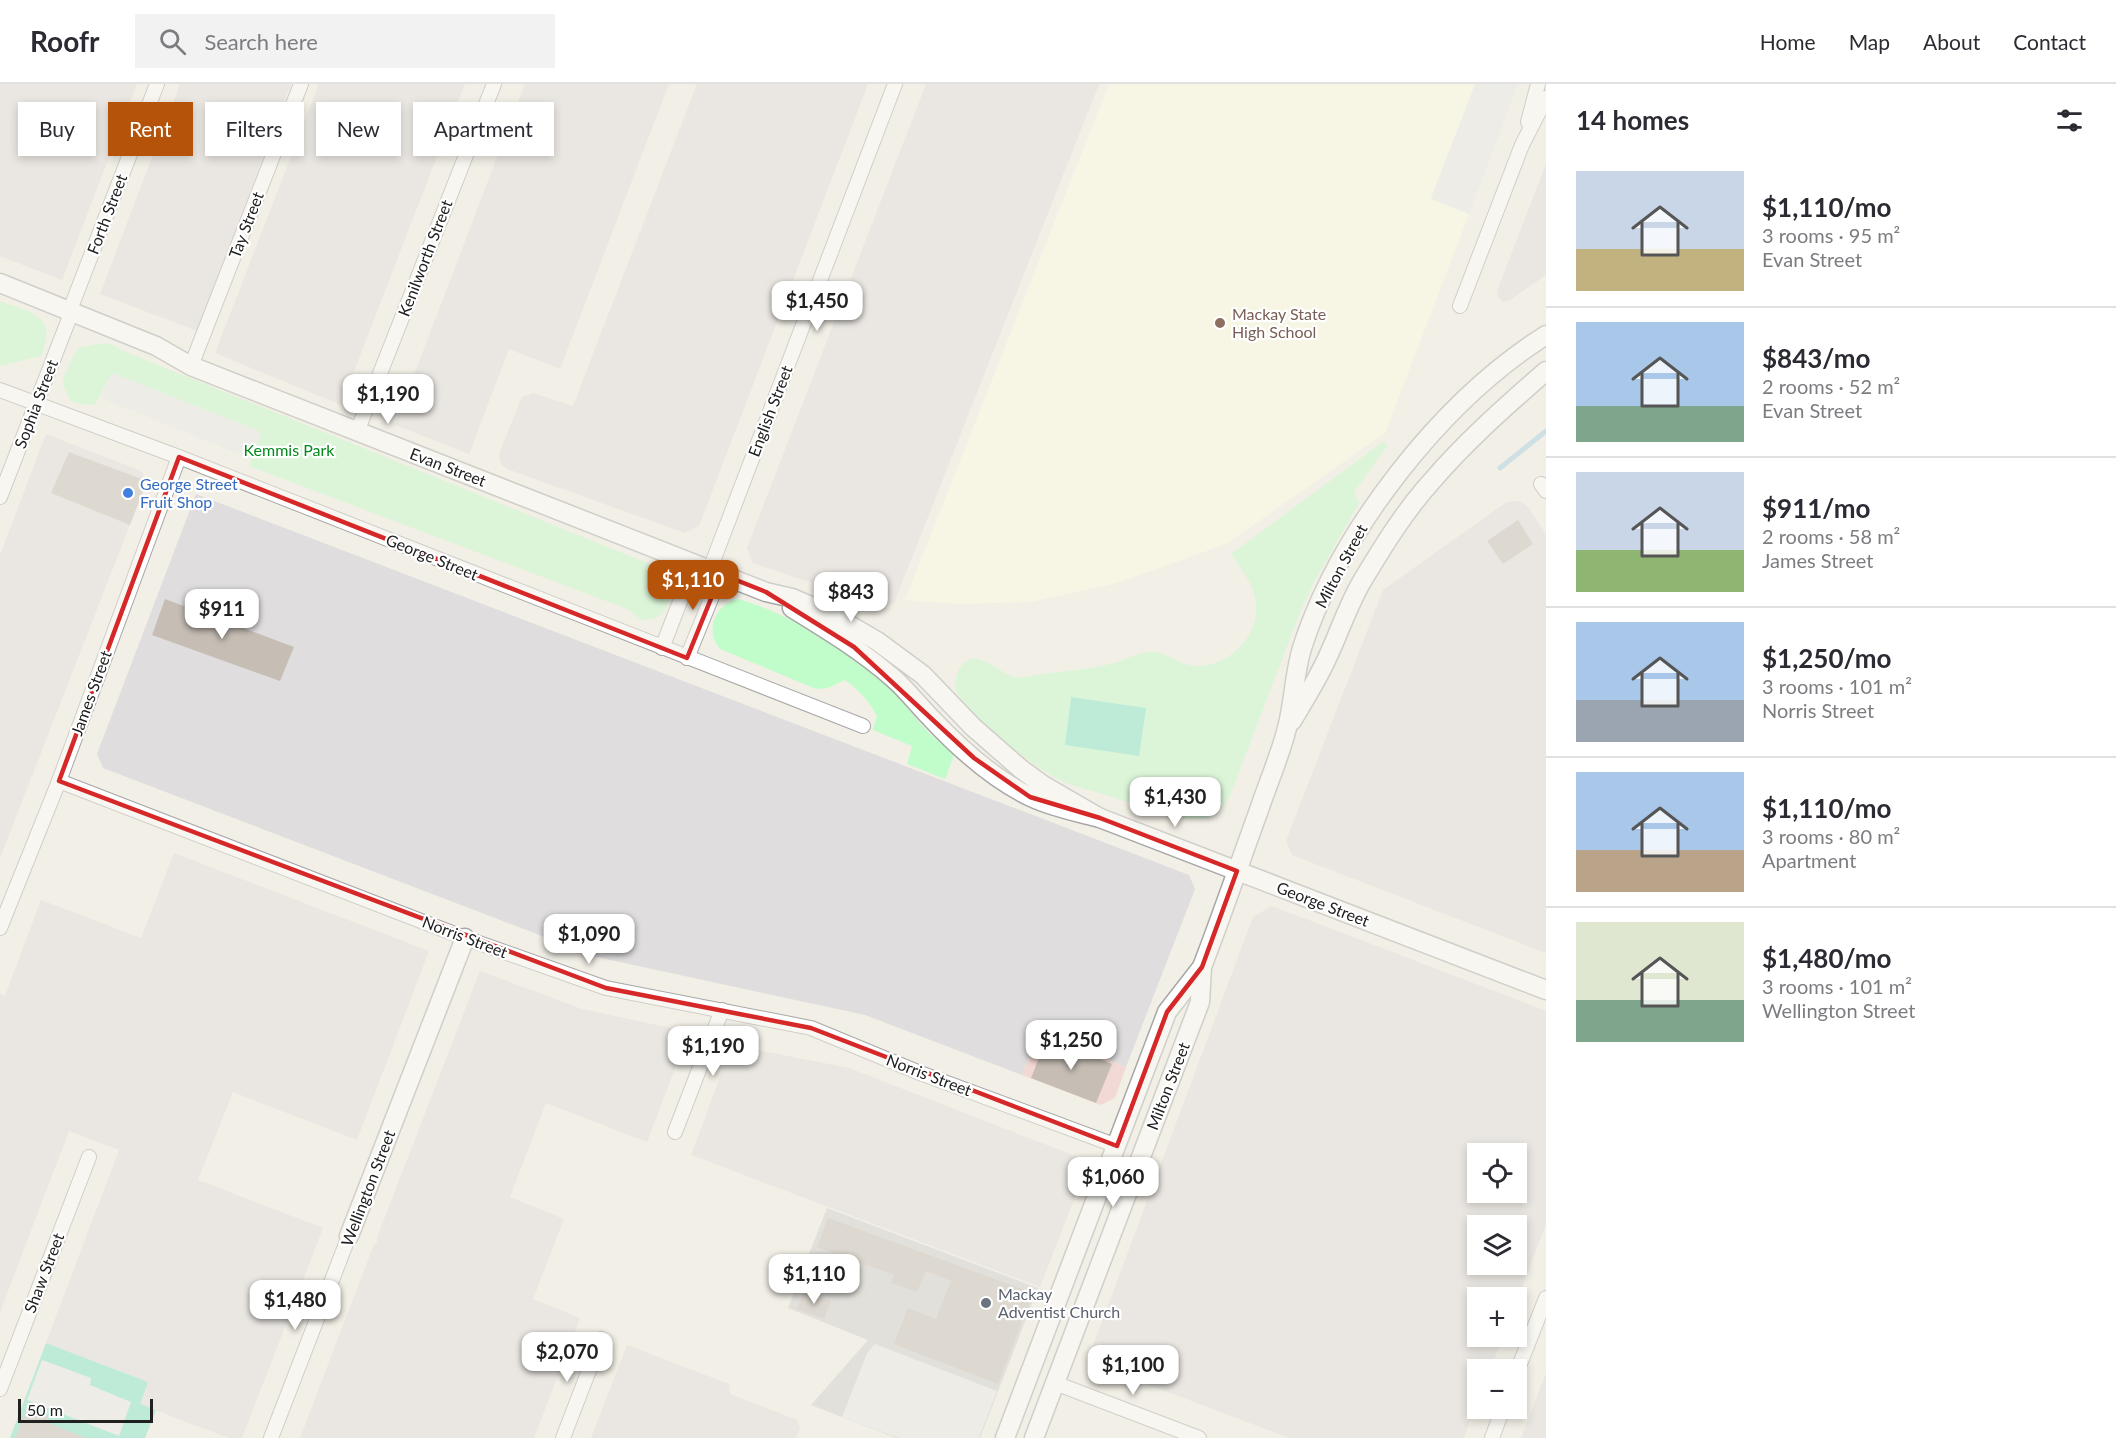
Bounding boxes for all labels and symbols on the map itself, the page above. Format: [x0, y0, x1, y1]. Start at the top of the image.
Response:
street label: Forth Street [83, 171, 131, 257]
street label: Tay Street [224, 189, 267, 261]
street label: Kenilworth Street [394, 197, 456, 319]
pin: $1,450 [768, 281, 866, 332]
place label: Mackay State High School [1232, 304, 1326, 341]
marker: Mackay State High School [1213, 316, 1227, 330]
street label: Sophia Street [10, 356, 61, 451]
street label: English Street [743, 362, 796, 459]
pin: $1,190 [339, 374, 437, 425]
park label: Kemmis Park [244, 440, 335, 459]
street label: Evan Street [407, 443, 489, 490]
place label: George Street Fruit Shop [140, 474, 238, 511]
marker: George Street Fruit Shop [121, 486, 135, 500]
street label: Milton Street [1311, 520, 1371, 611]
street label: George Street [383, 529, 481, 584]
pin: $1,110 [644, 560, 742, 611]
pin: $843 [815, 572, 887, 623]
pin: $911 [186, 589, 258, 640]
street label: James Street [66, 647, 115, 738]
pin: $1,430 [1126, 777, 1224, 828]
street label: George Street [1274, 877, 1372, 930]
street label: Norris Street [420, 912, 511, 962]
pin: $1,090 [540, 914, 638, 965]
pin: $1,250 [1022, 1020, 1120, 1071]
pin: $1,190 [664, 1026, 762, 1077]
street label: Milton Street [1142, 1039, 1193, 1132]
street label: Norris Street [884, 1050, 975, 1100]
street label: Wellington Street [337, 1127, 398, 1248]
pin: $1,060 [1064, 1157, 1162, 1208]
street label: Shaw Street [20, 1230, 68, 1315]
pin: $1,110 [765, 1254, 863, 1305]
pin: $1,480 [246, 1280, 344, 1331]
place label: Mackay Adventist Church [998, 1284, 1120, 1321]
marker: Mackay Adventist Church [979, 1296, 993, 1310]
pin: $2,070 [518, 1332, 616, 1383]
pin: $1,100 [1084, 1345, 1182, 1396]
scale bar [18, 1396, 153, 1424]

